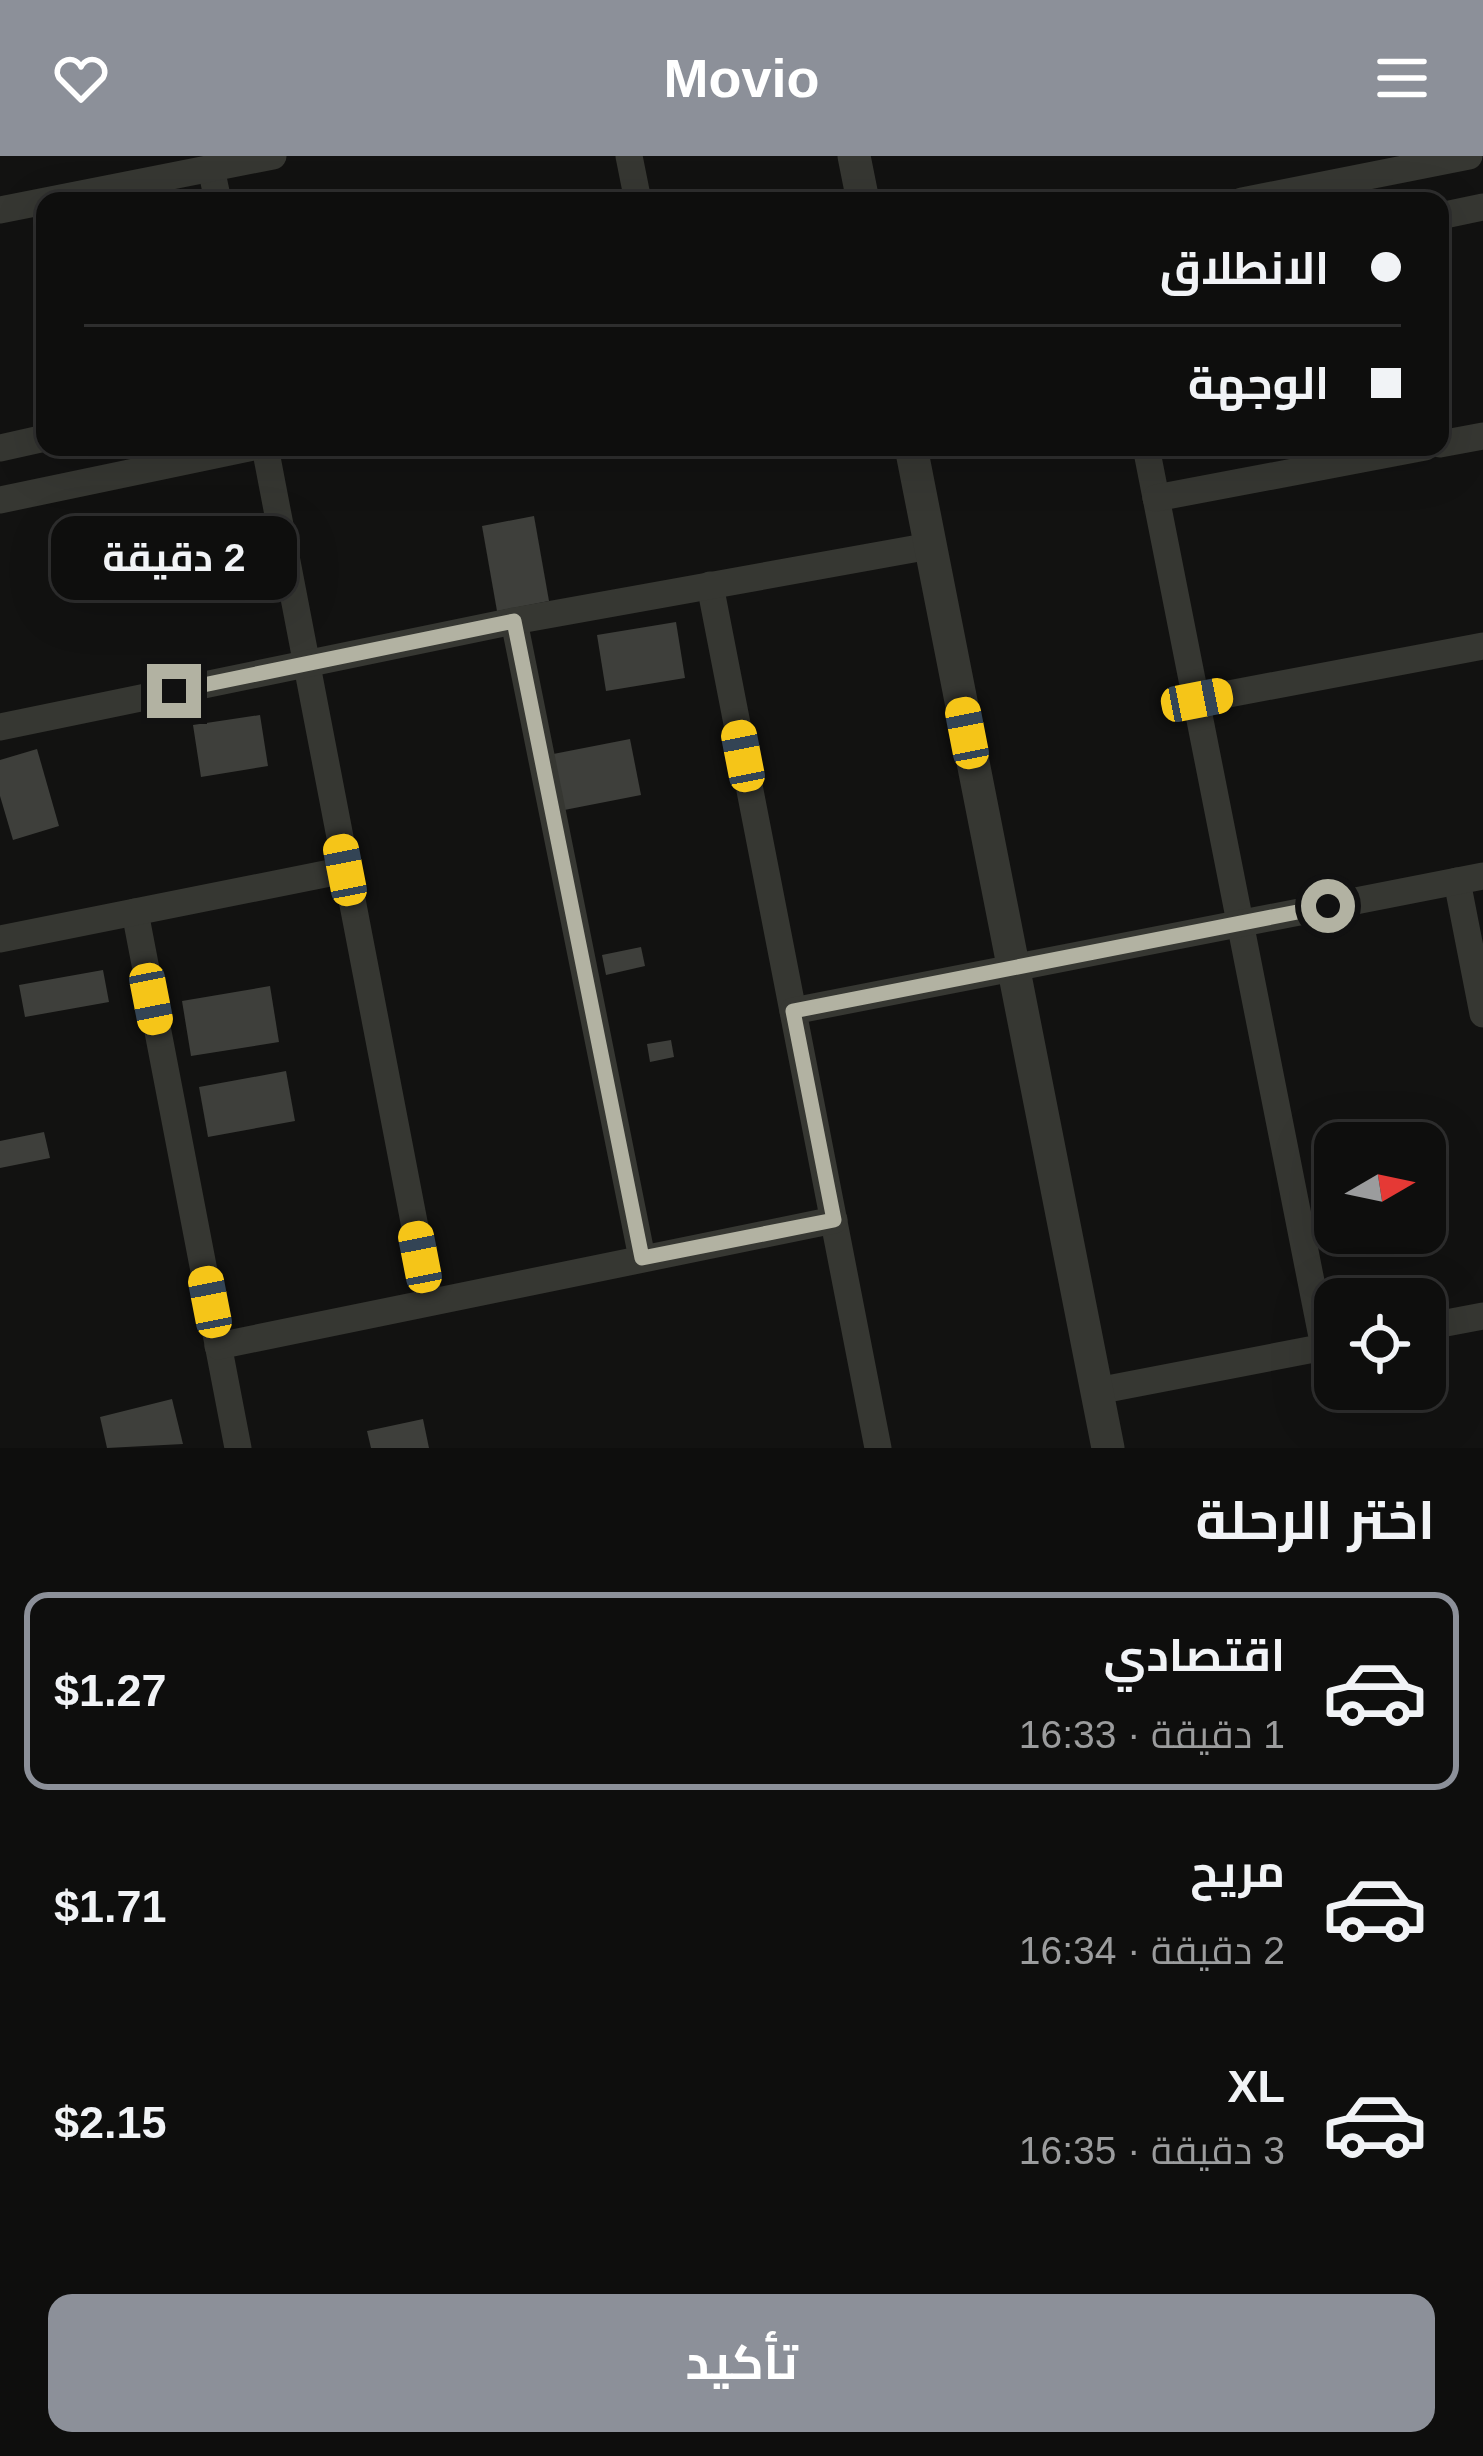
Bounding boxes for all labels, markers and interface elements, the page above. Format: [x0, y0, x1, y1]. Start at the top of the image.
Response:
icon: heart [48, 45, 114, 111]
icon: menu [1369, 45, 1435, 111]
text: Movio [664, 48, 820, 108]
text: الانطلاق [1160, 243, 1329, 294]
text: الوجهة [1188, 358, 1329, 409]
callout: 2 دقيقة [51, 517, 297, 601]
text: 2 دقيقة [103, 536, 245, 579]
route end [147, 664, 201, 718]
car [1158, 675, 1236, 725]
car [942, 694, 992, 772]
car [718, 717, 768, 795]
car [320, 831, 370, 909]
route start [1301, 879, 1355, 933]
car [126, 960, 176, 1038]
north arrow [1314, 1122, 1446, 1254]
map controls [1314, 1122, 1446, 1410]
car [395, 1218, 445, 1296]
car [185, 1263, 235, 1341]
button: locate [1314, 1278, 1446, 1410]
text: اختر الرحلة [1196, 1490, 1435, 1550]
text: اقتصادي [1104, 1630, 1285, 1681]
icon: car [1321, 1637, 1429, 1745]
text: $1.27 [54, 1665, 167, 1716]
text: 1 دقيقة · 16:33 [1019, 1713, 1285, 1756]
text: مريح [1190, 1846, 1285, 1897]
icon: car [1321, 1853, 1429, 1961]
text: $1.71 [54, 1881, 167, 1932]
text: 2 دقيقة · 16:34 [1019, 1929, 1285, 1972]
text: XL [1227, 2061, 1285, 2112]
icon: car [1321, 2069, 1429, 2177]
text: $2.15 [54, 2097, 167, 2148]
text: 3 دقيقة · 16:35 [1019, 2129, 1285, 2172]
button: تأكيد [48, 2294, 1435, 2432]

